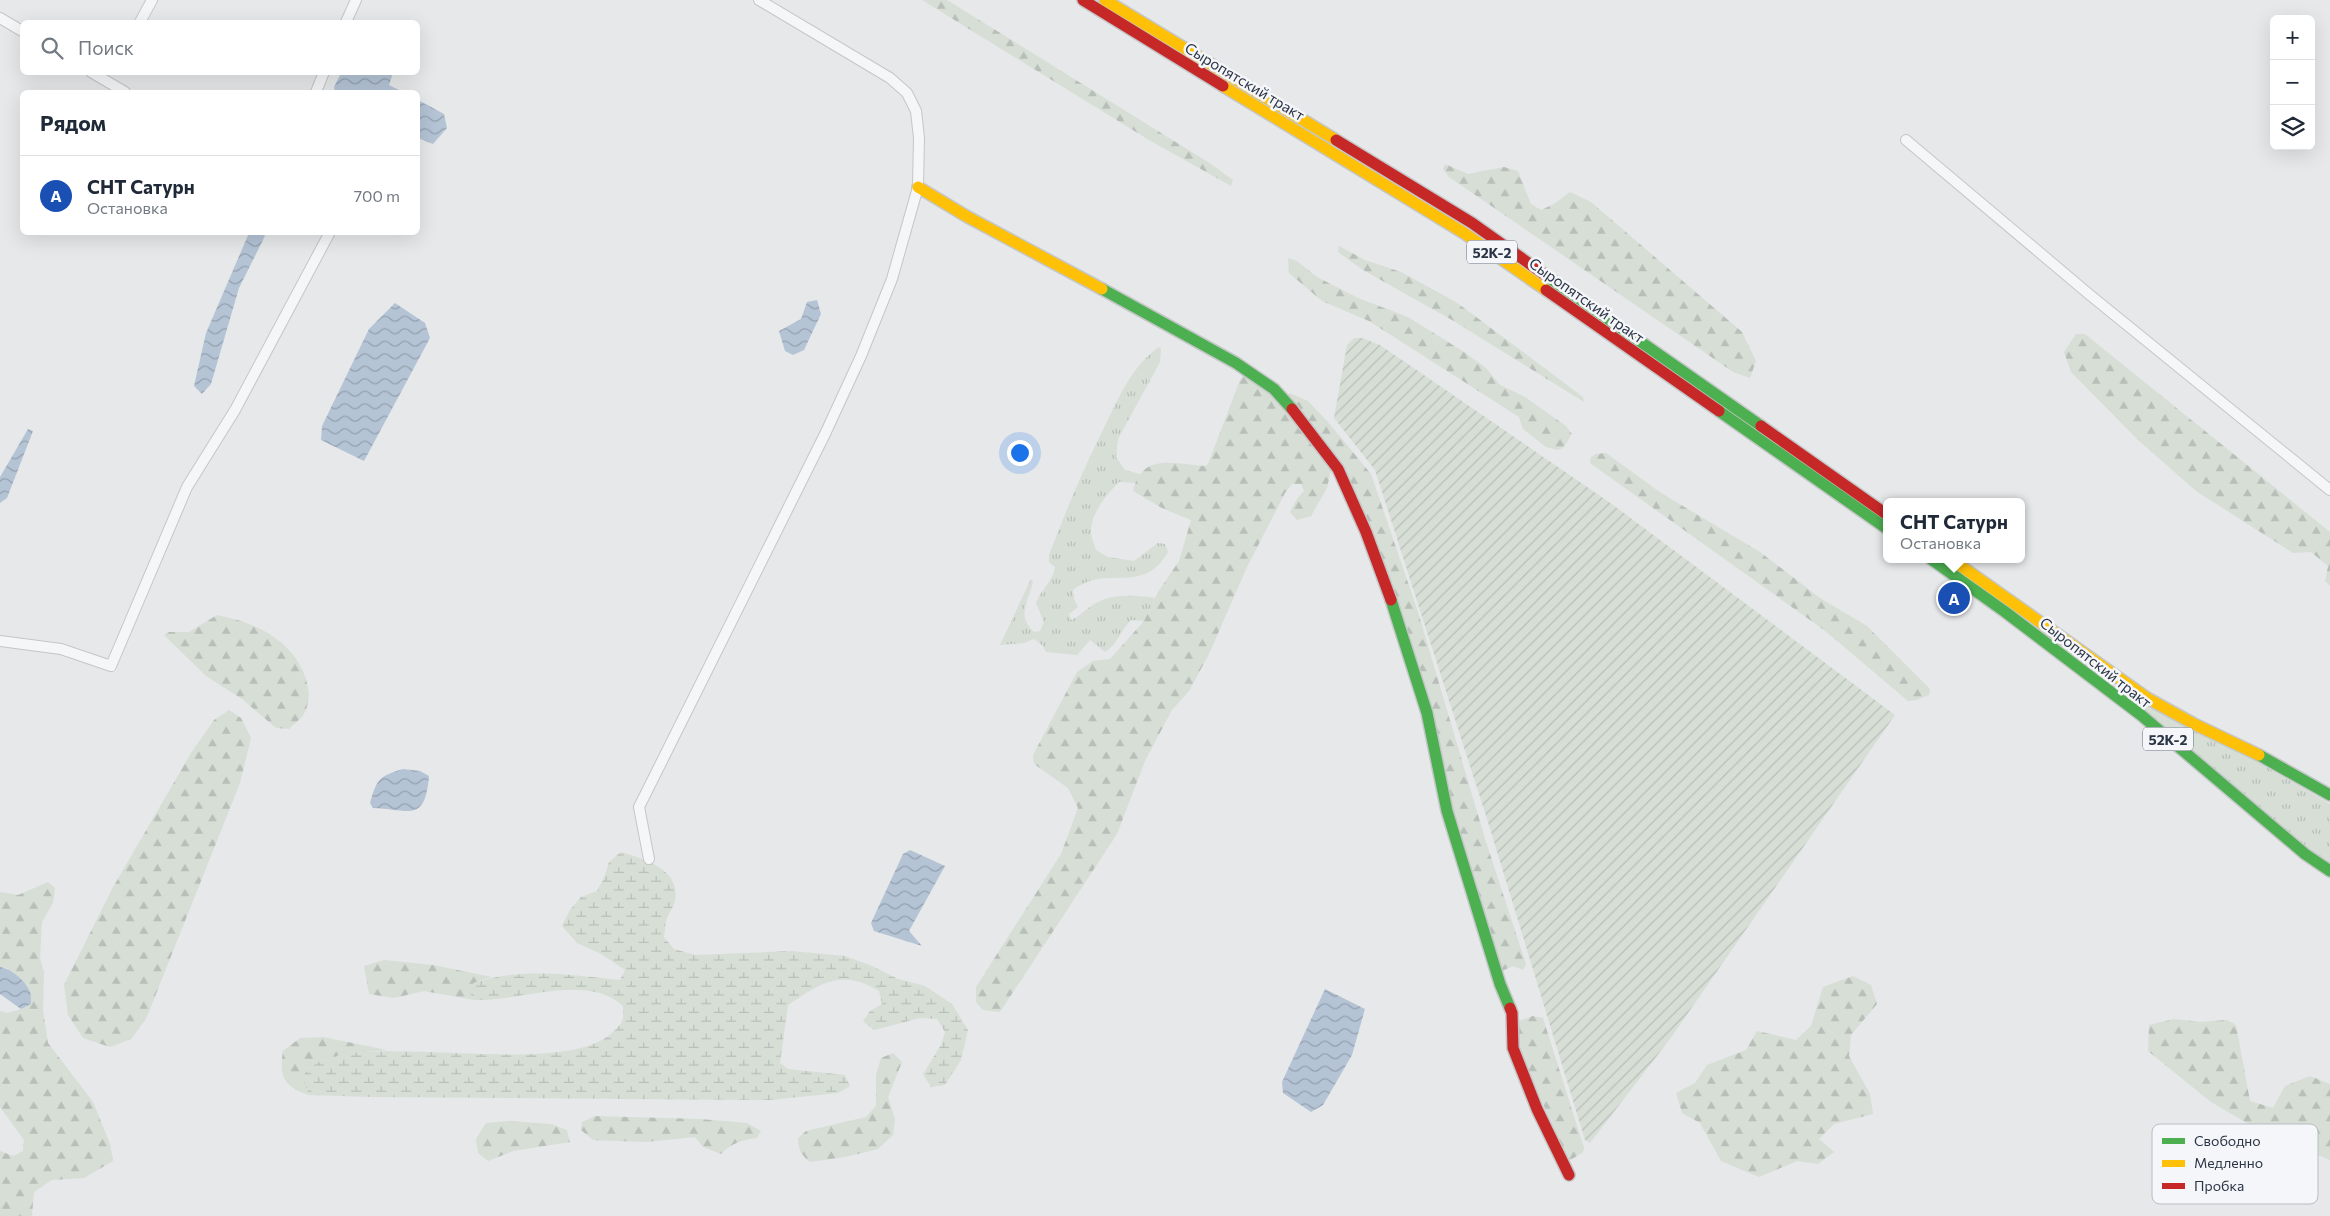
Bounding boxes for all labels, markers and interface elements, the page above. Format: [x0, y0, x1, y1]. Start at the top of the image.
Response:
map controls [2270, 15, 2315, 150]
button: + [2270, 15, 2315, 60]
search box [20, 20, 420, 75]
icon: search [38, 34, 66, 62]
text: Поиск [78, 36, 134, 59]
street label: Сыропятский тракт [1182, 38, 1308, 124]
button: − [2270, 60, 2315, 105]
button: layers [2270, 105, 2315, 150]
text: Рядом [40, 110, 106, 135]
text: СНТ Сатурн [87, 175, 195, 198]
text: A [50, 186, 62, 205]
text: 700 m [354, 186, 400, 205]
text: Остановка [87, 198, 168, 217]
road number: 52К-2 [1467, 240, 1517, 264]
street label: Сыропятский тракт [1526, 253, 1648, 347]
your location [1007, 440, 1033, 466]
popup [1883, 498, 2025, 563]
text: СНТ Сатурн [1900, 510, 2008, 533]
text: Остановка [1900, 533, 1981, 552]
pin: A [1938, 579, 1970, 617]
street label: Сыропятский тракт [2037, 613, 2155, 711]
road number: 52К-2 [2143, 728, 2193, 751]
legend [2152, 1124, 2318, 1204]
text: Свободно [2194, 1132, 2261, 1149]
text: Медленно [2194, 1154, 2263, 1171]
text: Пробка [2194, 1177, 2244, 1194]

